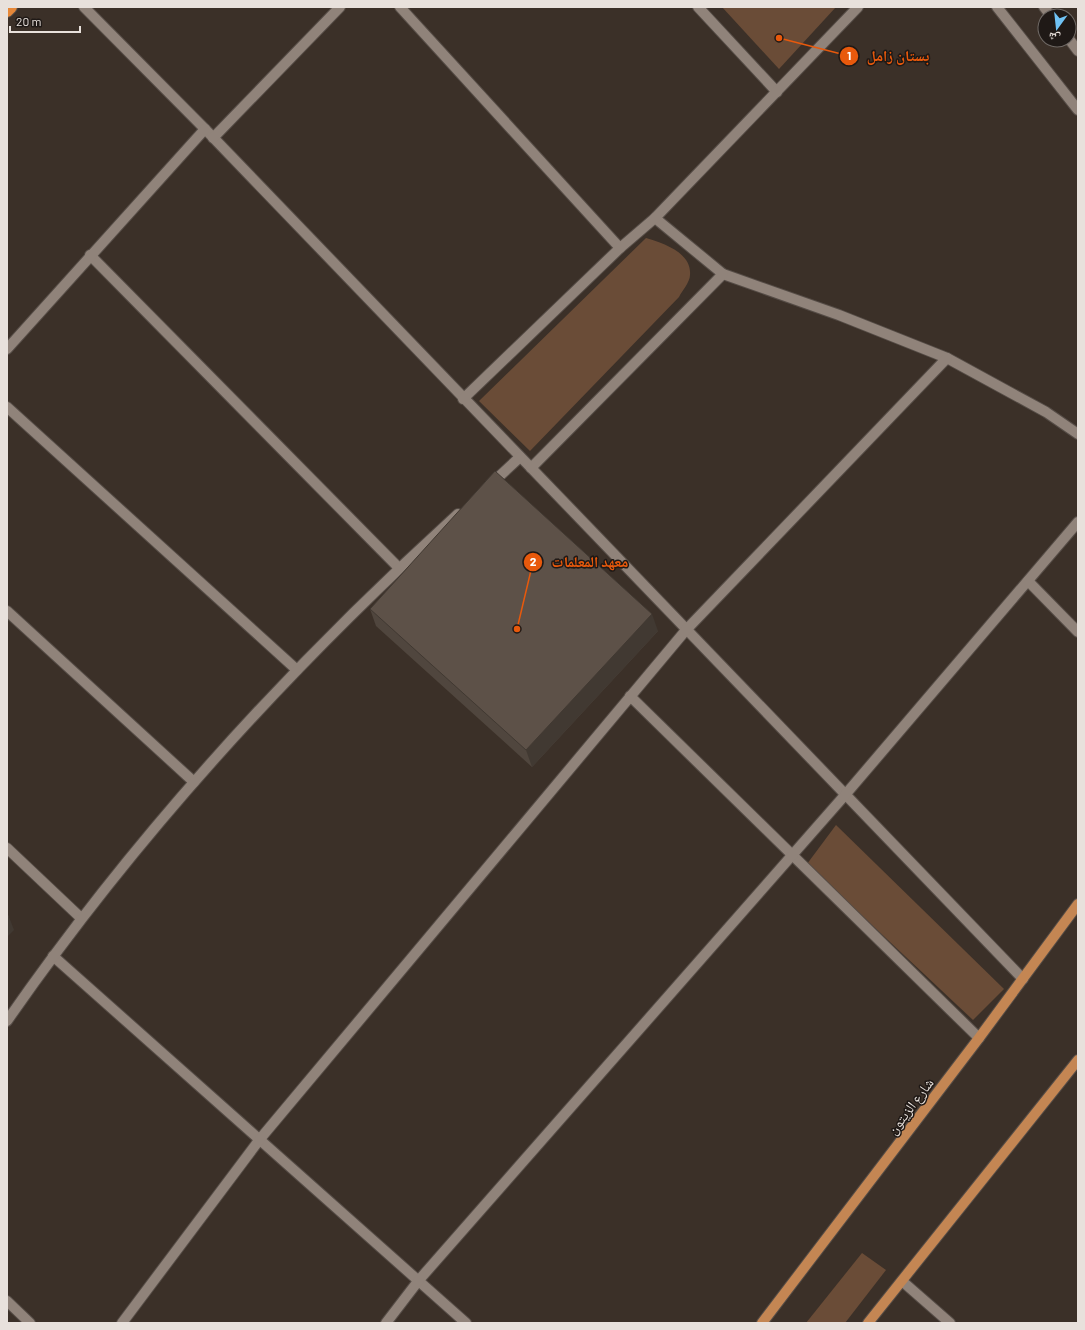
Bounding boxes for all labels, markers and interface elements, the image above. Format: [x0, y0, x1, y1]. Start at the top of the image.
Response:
scale bar [10, 8, 80, 34]
north arrow [1037, 8, 1077, 48]
text: 20 m [16, 14, 42, 28]
text: ش [1047, 28, 1062, 46]
callout: بستان زامل [839, 42, 937, 69]
text: بستان زامل [867, 46, 929, 65]
text: 1 [847, 48, 851, 62]
callout: معهد المعلمات [523, 548, 636, 575]
text: معهد المعلمات [552, 552, 628, 571]
text: 2 [530, 554, 537, 568]
street label: شارع الزيتون [883, 1075, 938, 1139]

